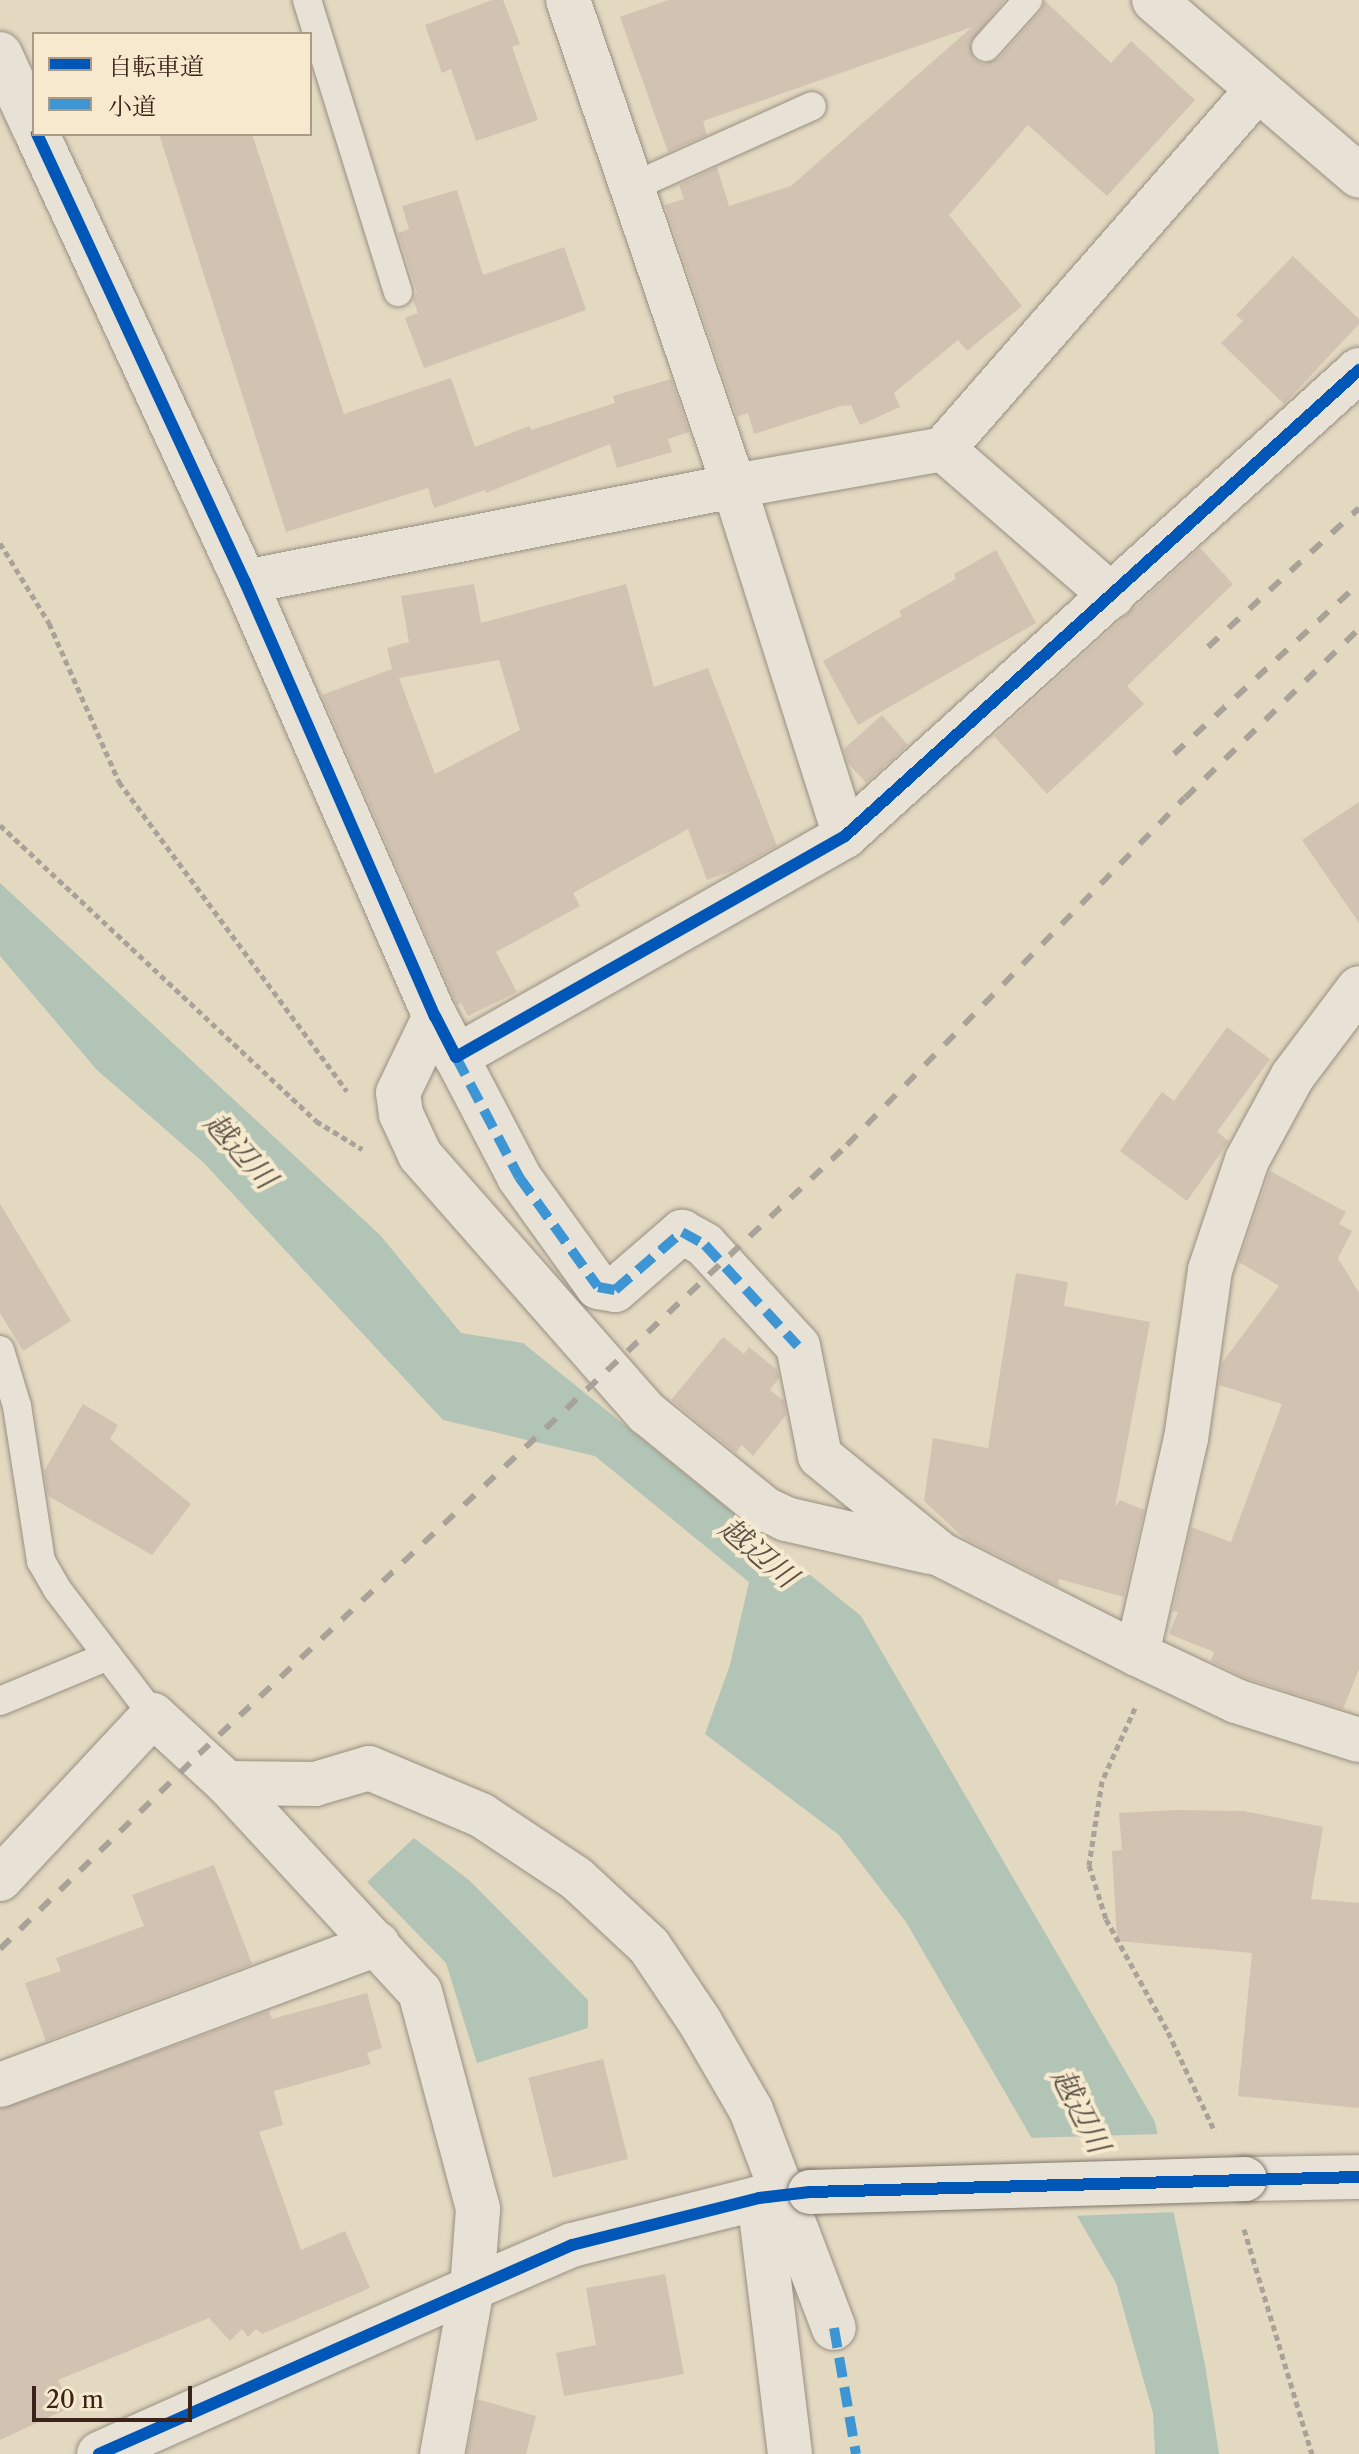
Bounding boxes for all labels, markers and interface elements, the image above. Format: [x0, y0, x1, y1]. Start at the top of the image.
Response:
legend [32, 32, 312, 136]
text: 自転車道 [108, 52, 204, 81]
text: 小道 [108, 92, 156, 121]
water label: 越辺川 [197, 1106, 283, 1196]
water label: 越辺川 [712, 1510, 804, 1596]
water label: 越辺川 [1044, 2063, 1116, 2159]
scale bar [36, 2370, 196, 2420]
text: 20 m [46, 2385, 104, 2414]

